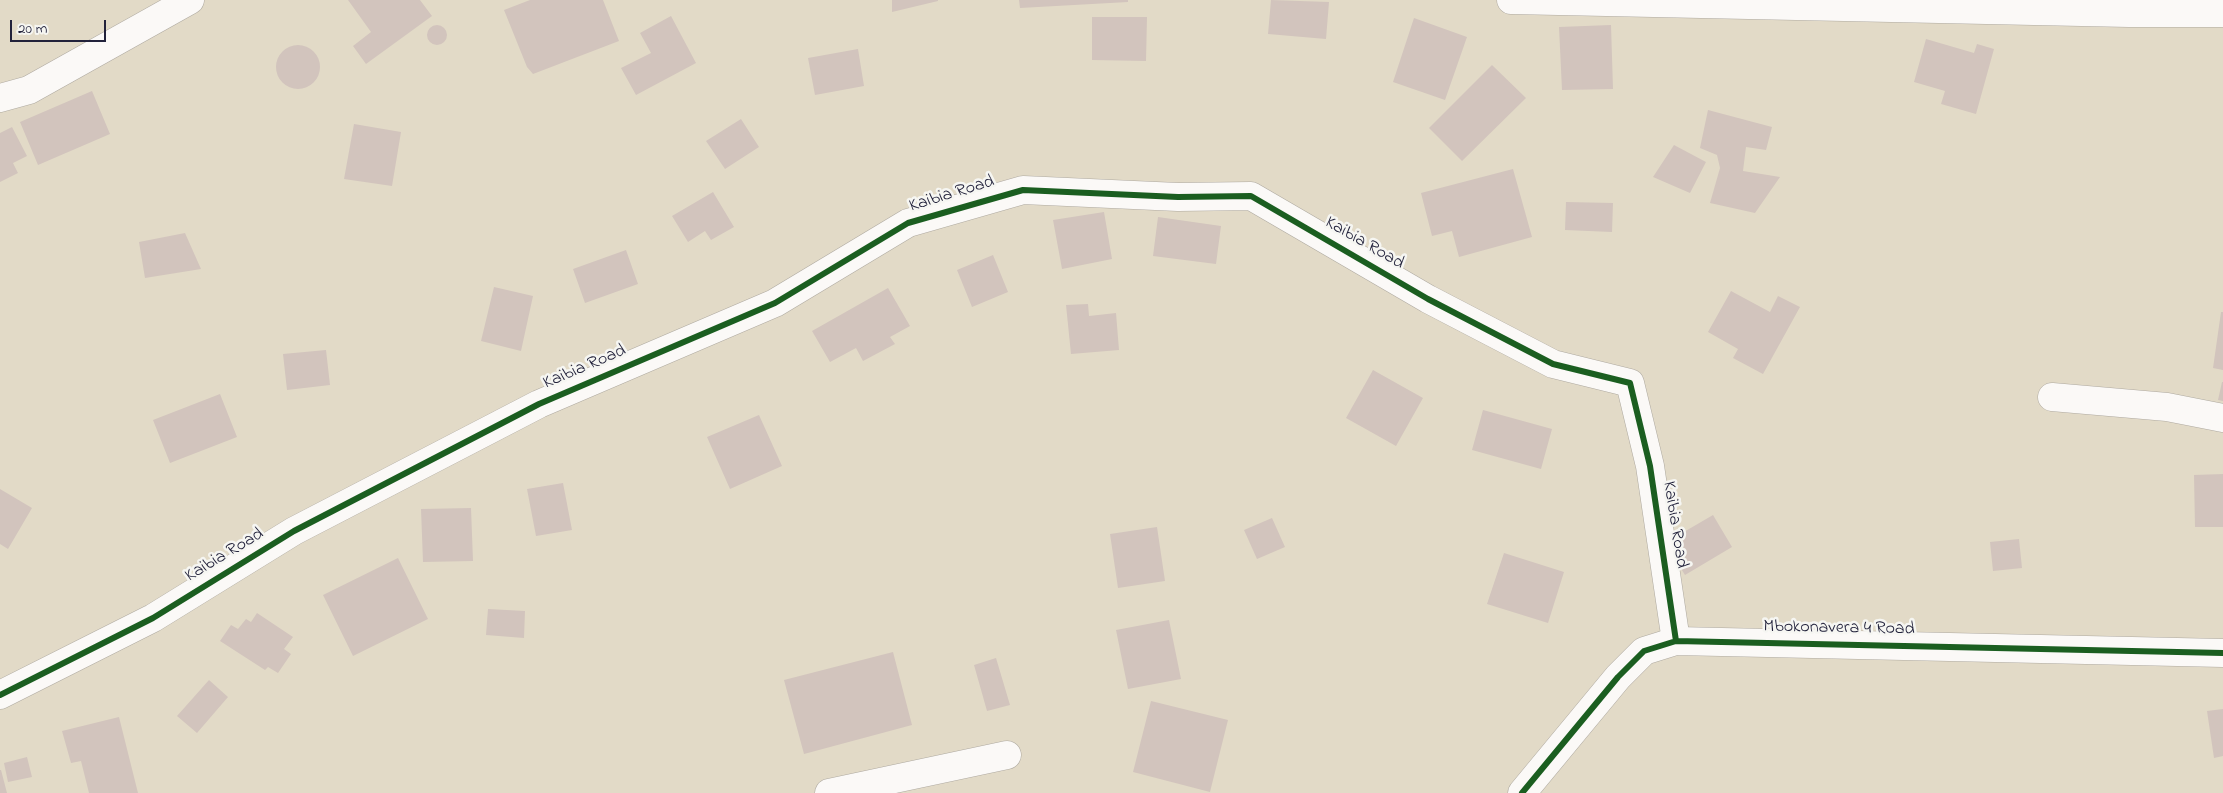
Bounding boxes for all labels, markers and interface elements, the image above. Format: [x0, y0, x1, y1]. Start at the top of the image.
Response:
scale bar [12, 10, 109, 42]
text: 20 m [18, 18, 47, 40]
street label: Kaibia Road [907, 172, 997, 218]
street label: Kaibia Road [1321, 213, 1407, 275]
street label: Kaibia Road [540, 341, 630, 395]
street label: Kaibia Road [1656, 480, 1692, 570]
street label: Kaibia Road [182, 524, 268, 588]
street label: Mbokonavera 4 Road [1763, 617, 1915, 641]

